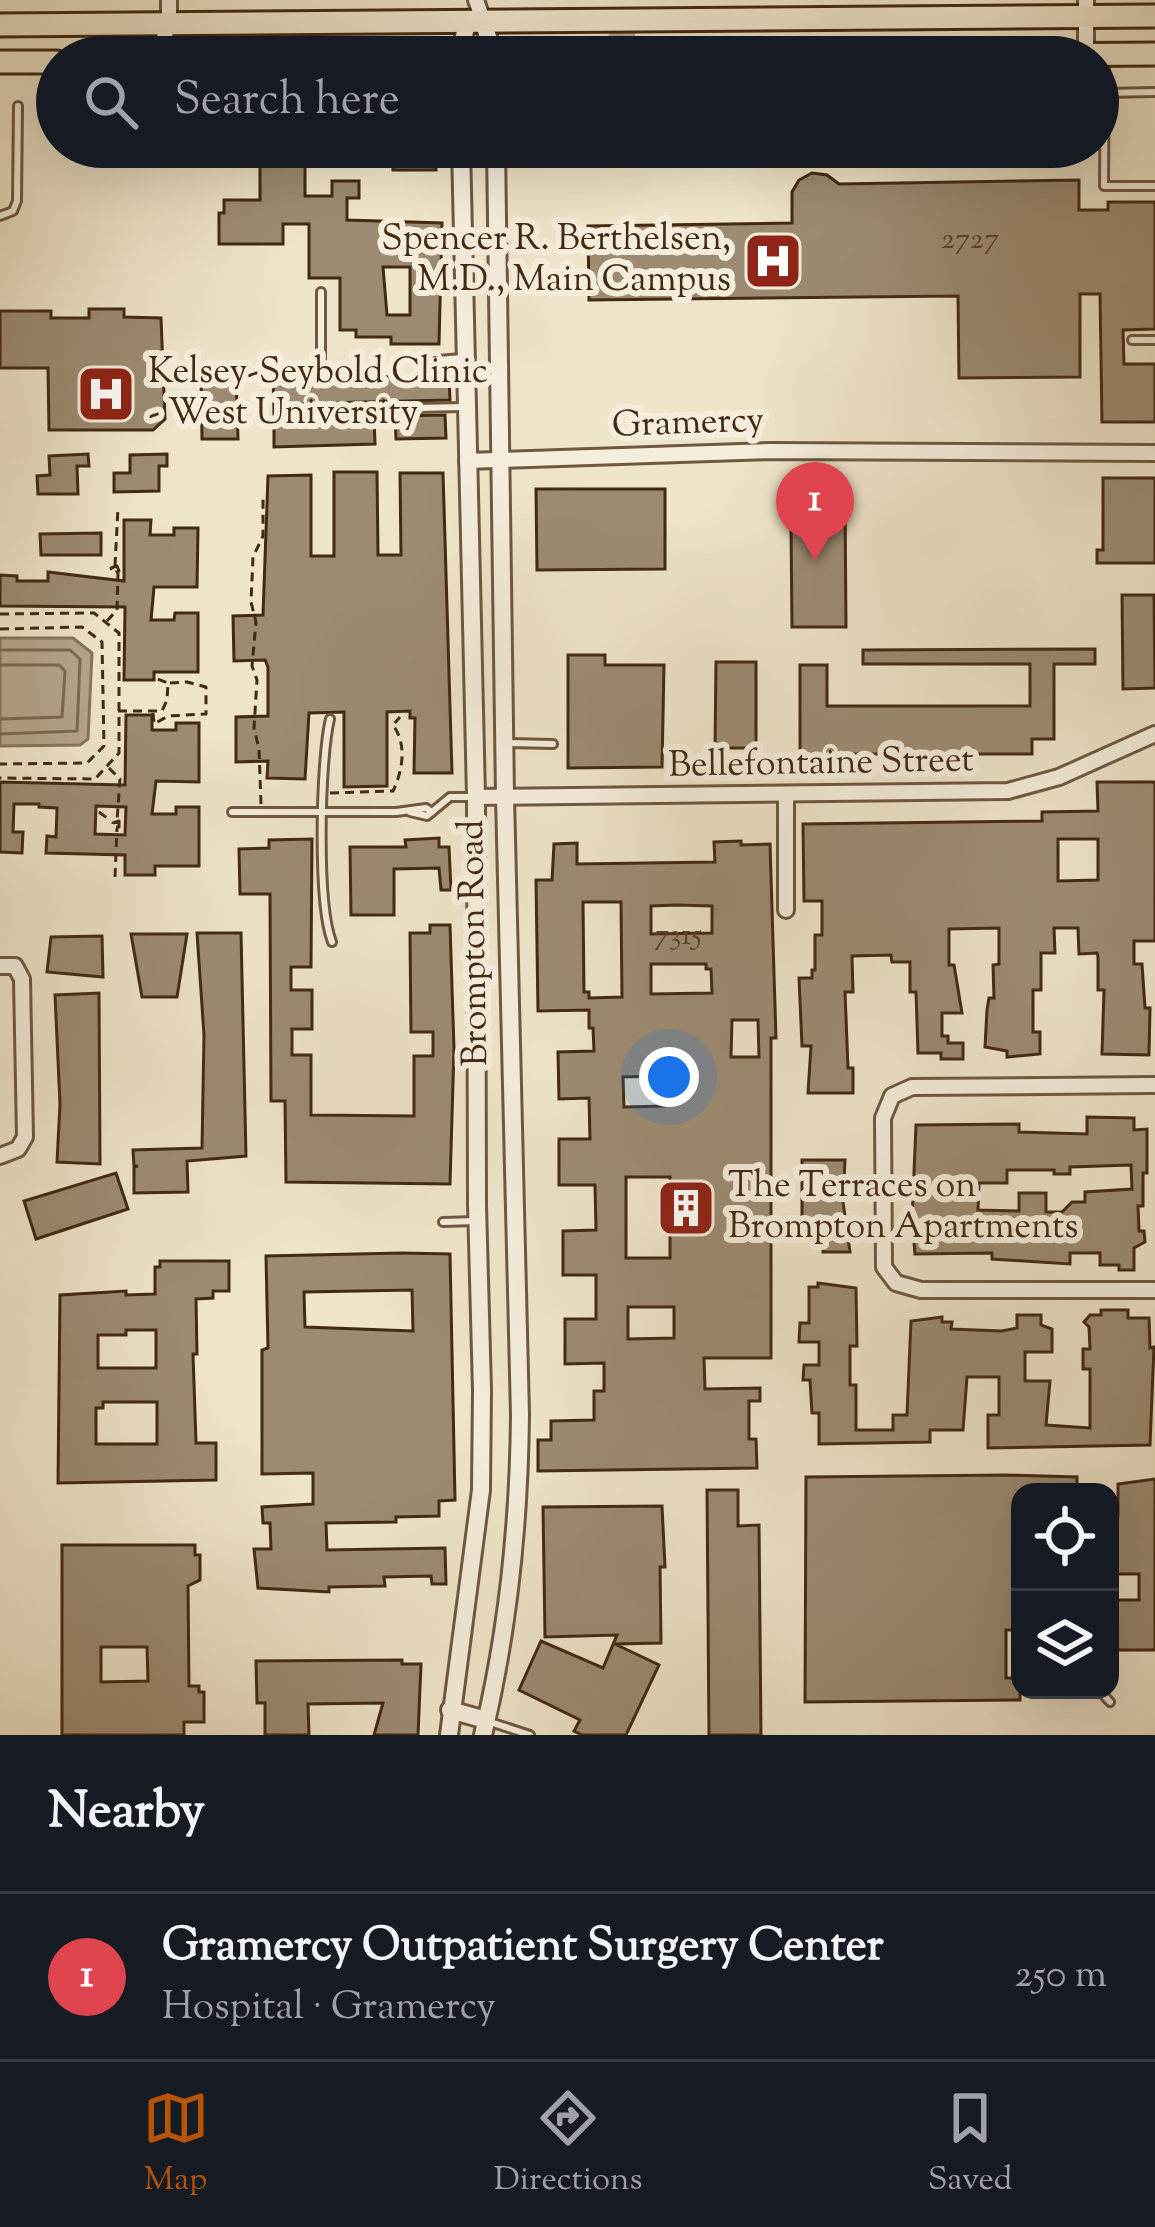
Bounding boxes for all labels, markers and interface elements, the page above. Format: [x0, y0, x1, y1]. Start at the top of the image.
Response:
search box [36, 36, 1119, 168]
icon: search [78, 69, 144, 135]
text: Search here [174, 70, 400, 135]
place label: Spencer R. Berthelsen, M.D., Main Campus [381, 214, 731, 307]
house number: 2727 [941, 219, 999, 262]
hospital icon: Spencer R. Berthelsen, M.D., Main Campus [742, 230, 804, 292]
place label: Kelsey-Seybold Clinic - West University [148, 347, 488, 440]
hospital icon: Kelsey-Seybold Clinic - West University [75, 363, 137, 425]
street label: Gramercy [611, 395, 765, 453]
pin: 1 [776, 462, 854, 561]
street label: Bellefontaine Street [668, 735, 974, 793]
street label: Brompton Road [447, 819, 503, 1067]
house number: 7315 [654, 915, 702, 958]
your location [639, 1047, 699, 1107]
place label: The Terraces on Brompton Apartments [728, 1161, 1078, 1254]
building icon: The Terraces on Brompton Apartments [655, 1177, 717, 1239]
map controls [1011, 1483, 1119, 1699]
button: locate [1011, 1483, 1119, 1591]
button: layers [1011, 1591, 1119, 1699]
text: Nearby [48, 1777, 205, 1850]
text: Gramercy Outpatient Surgery Center [162, 1916, 884, 1981]
text: 1 [80, 1949, 94, 2005]
text: 250 m [1014, 1949, 1107, 2005]
text: Hospital · Gramercy [162, 1981, 496, 2037]
tab: Map [143, 2085, 209, 2205]
tab: Directions [494, 2085, 643, 2205]
tab: Saved [928, 2085, 1012, 2205]

